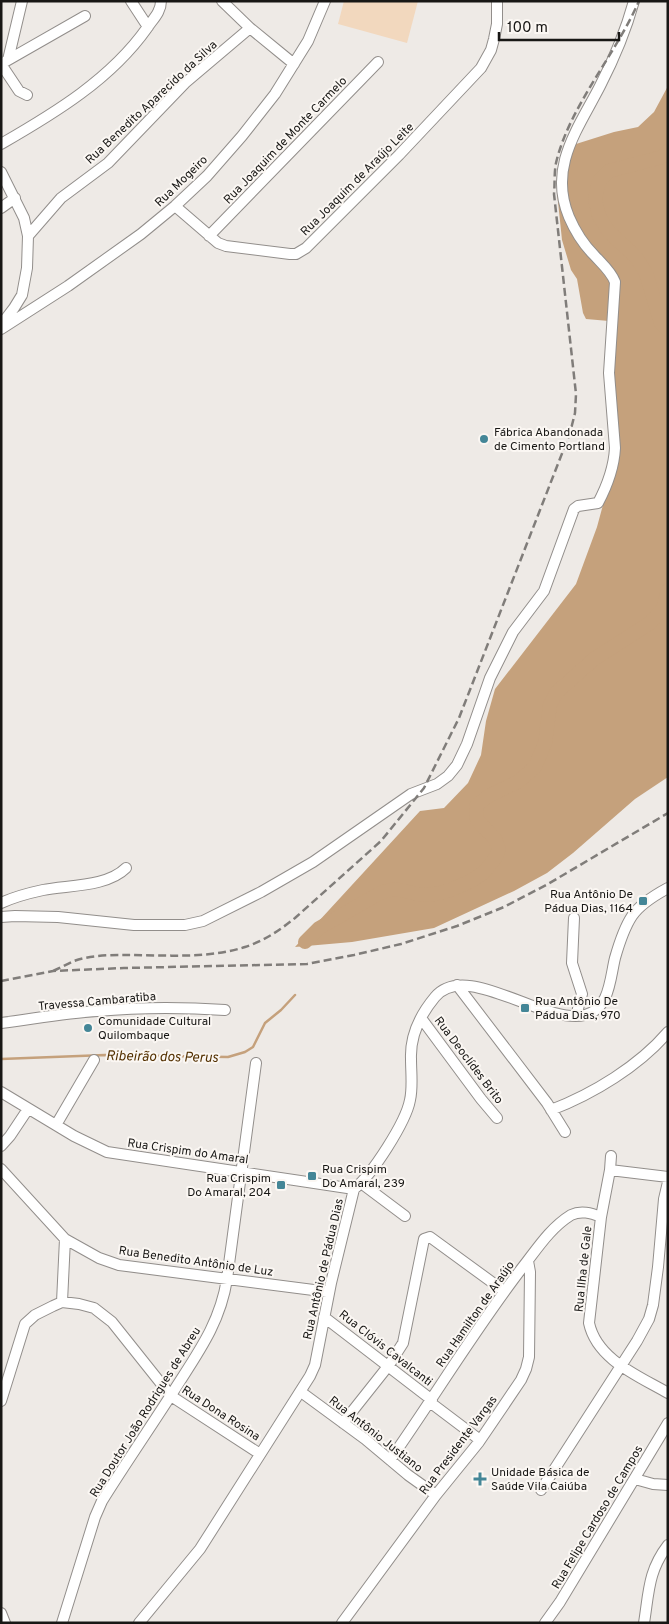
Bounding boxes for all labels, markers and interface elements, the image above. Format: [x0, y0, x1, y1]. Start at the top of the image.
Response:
scale bar [499, 10, 619, 42]
text: 100 m [507, 19, 548, 38]
street label: Rua Benedito Aparecido da Silva [82, 37, 221, 168]
street label: Rua Joaquim de Monte Carmelo [220, 73, 351, 208]
street label: Rua Joaquim de Araújo Leite [298, 120, 418, 240]
street label: Rua Mogeiro [152, 152, 212, 211]
place label: Fábrica Abandonada de Cimento Portland [494, 425, 605, 455]
marker: Fábrica Abandonada de Cimento Portland [478, 433, 490, 445]
place label: Rua Antônio De Pádua Dias, 1164 [544, 887, 633, 917]
marker: Rua Antônio De Pádua Dias, 1164 [637, 895, 649, 907]
street label: Travessa Cambaratiba [37, 989, 157, 1015]
place label: Rua Antônio De Pádua Dias, 970 [535, 994, 621, 1024]
marker: Rua Antônio De Pádua Dias, 970 [519, 1002, 531, 1014]
place label: Comunidade Cultural Quilombaque [98, 1014, 211, 1044]
street label: Rua Deoclídes Brito [430, 1014, 507, 1108]
marker: Comunidade Cultural Quilombaque [82, 1022, 94, 1034]
water label: Ribeirão dos Perus [106, 1048, 219, 1067]
street label: Rua Crispim do Amaral [126, 1136, 249, 1168]
place label: Rua Crispim Do Amaral, 239 [322, 1162, 405, 1192]
marker: Rua Crispim Do Amaral, 239 [306, 1170, 318, 1182]
place label: Rua Crispim Do Amaral, 204 [187, 1171, 271, 1201]
marker: Rua Crispim Do Amaral, 204 [275, 1179, 287, 1191]
street label: Rua Antônio de Pádua Dias [300, 1197, 348, 1341]
street label: Rua Ilha de Gale [572, 1225, 596, 1313]
street label: Rua Benedito Antônio de Luz [118, 1243, 274, 1281]
street label: Rua Hamilton de Araújo [433, 1258, 519, 1371]
street label: Rua Clóvis Cavalcanti [335, 1307, 436, 1390]
street label: Rua Doutor João Rodrigues de Abreu [87, 1324, 205, 1501]
street label: Rua Dona Rosina [178, 1382, 263, 1445]
street label: Rua Antônio Justiano [325, 1393, 426, 1477]
street label: Rua Presidente Vargas [416, 1393, 501, 1499]
street label: Rua Felipe Cardoso de Campos [548, 1443, 647, 1592]
place label: Unidade Básica de Saúde Vila Caiúba [491, 1465, 589, 1495]
marker: Unidade Básica de Saúde Vila Caiúba [473, 1472, 487, 1486]

